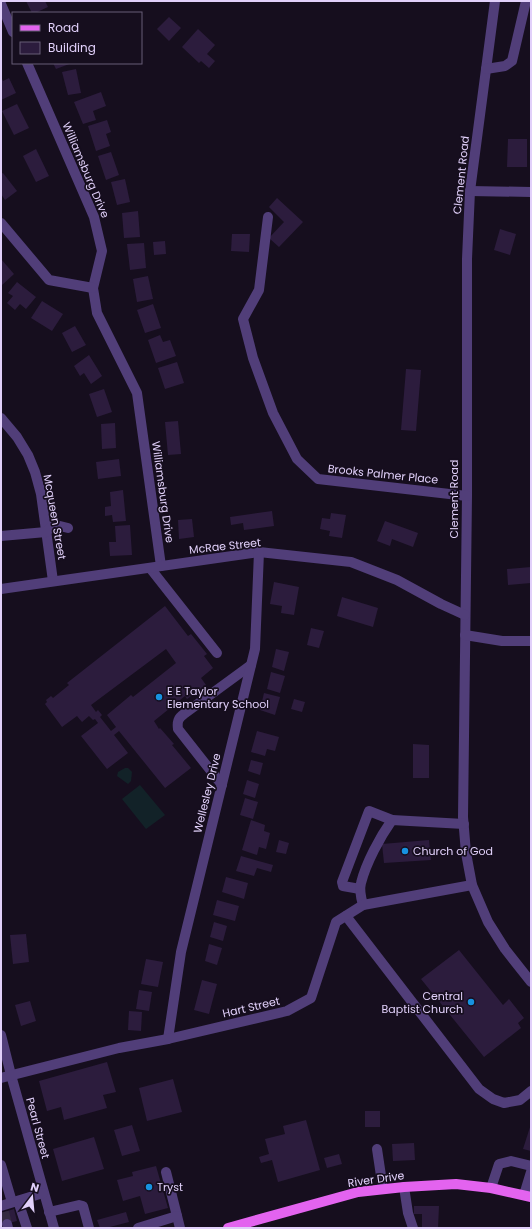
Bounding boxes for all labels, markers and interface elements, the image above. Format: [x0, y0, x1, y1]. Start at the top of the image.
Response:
legend [12, 12, 142, 64]
text: Road [48, 19, 79, 36]
text: Building [48, 39, 96, 56]
street label: Williamsburg Drive [59, 120, 113, 221]
street label: Clement Road [449, 135, 473, 215]
street label: Williamsburg Drive [148, 440, 178, 544]
street label: Brooks Palmer Place [327, 460, 439, 488]
street label: Clement Road [446, 460, 462, 538]
street label: Mcqueen Street [40, 473, 70, 561]
street label: McRae Street [188, 534, 262, 558]
place label: E E Taylor Elementary School [167, 683, 269, 712]
marker: E E Taylor Elementary School [154, 692, 164, 702]
street label: Wellesley Drive [189, 751, 225, 835]
place label: Church of God [413, 843, 493, 859]
marker: Church of God [400, 846, 410, 856]
place label: Central Baptist Church [382, 988, 463, 1017]
street label: Hart Street [221, 993, 281, 1021]
marker: Central Baptist Church [466, 997, 476, 1007]
street label: Pearl Street [22, 1096, 54, 1160]
street label: River Drive [347, 1167, 406, 1191]
north arrow [12, 1177, 52, 1217]
text: N [29, 1179, 41, 1196]
place label: Tryst [157, 1179, 183, 1195]
marker: Tryst [144, 1182, 154, 1192]

